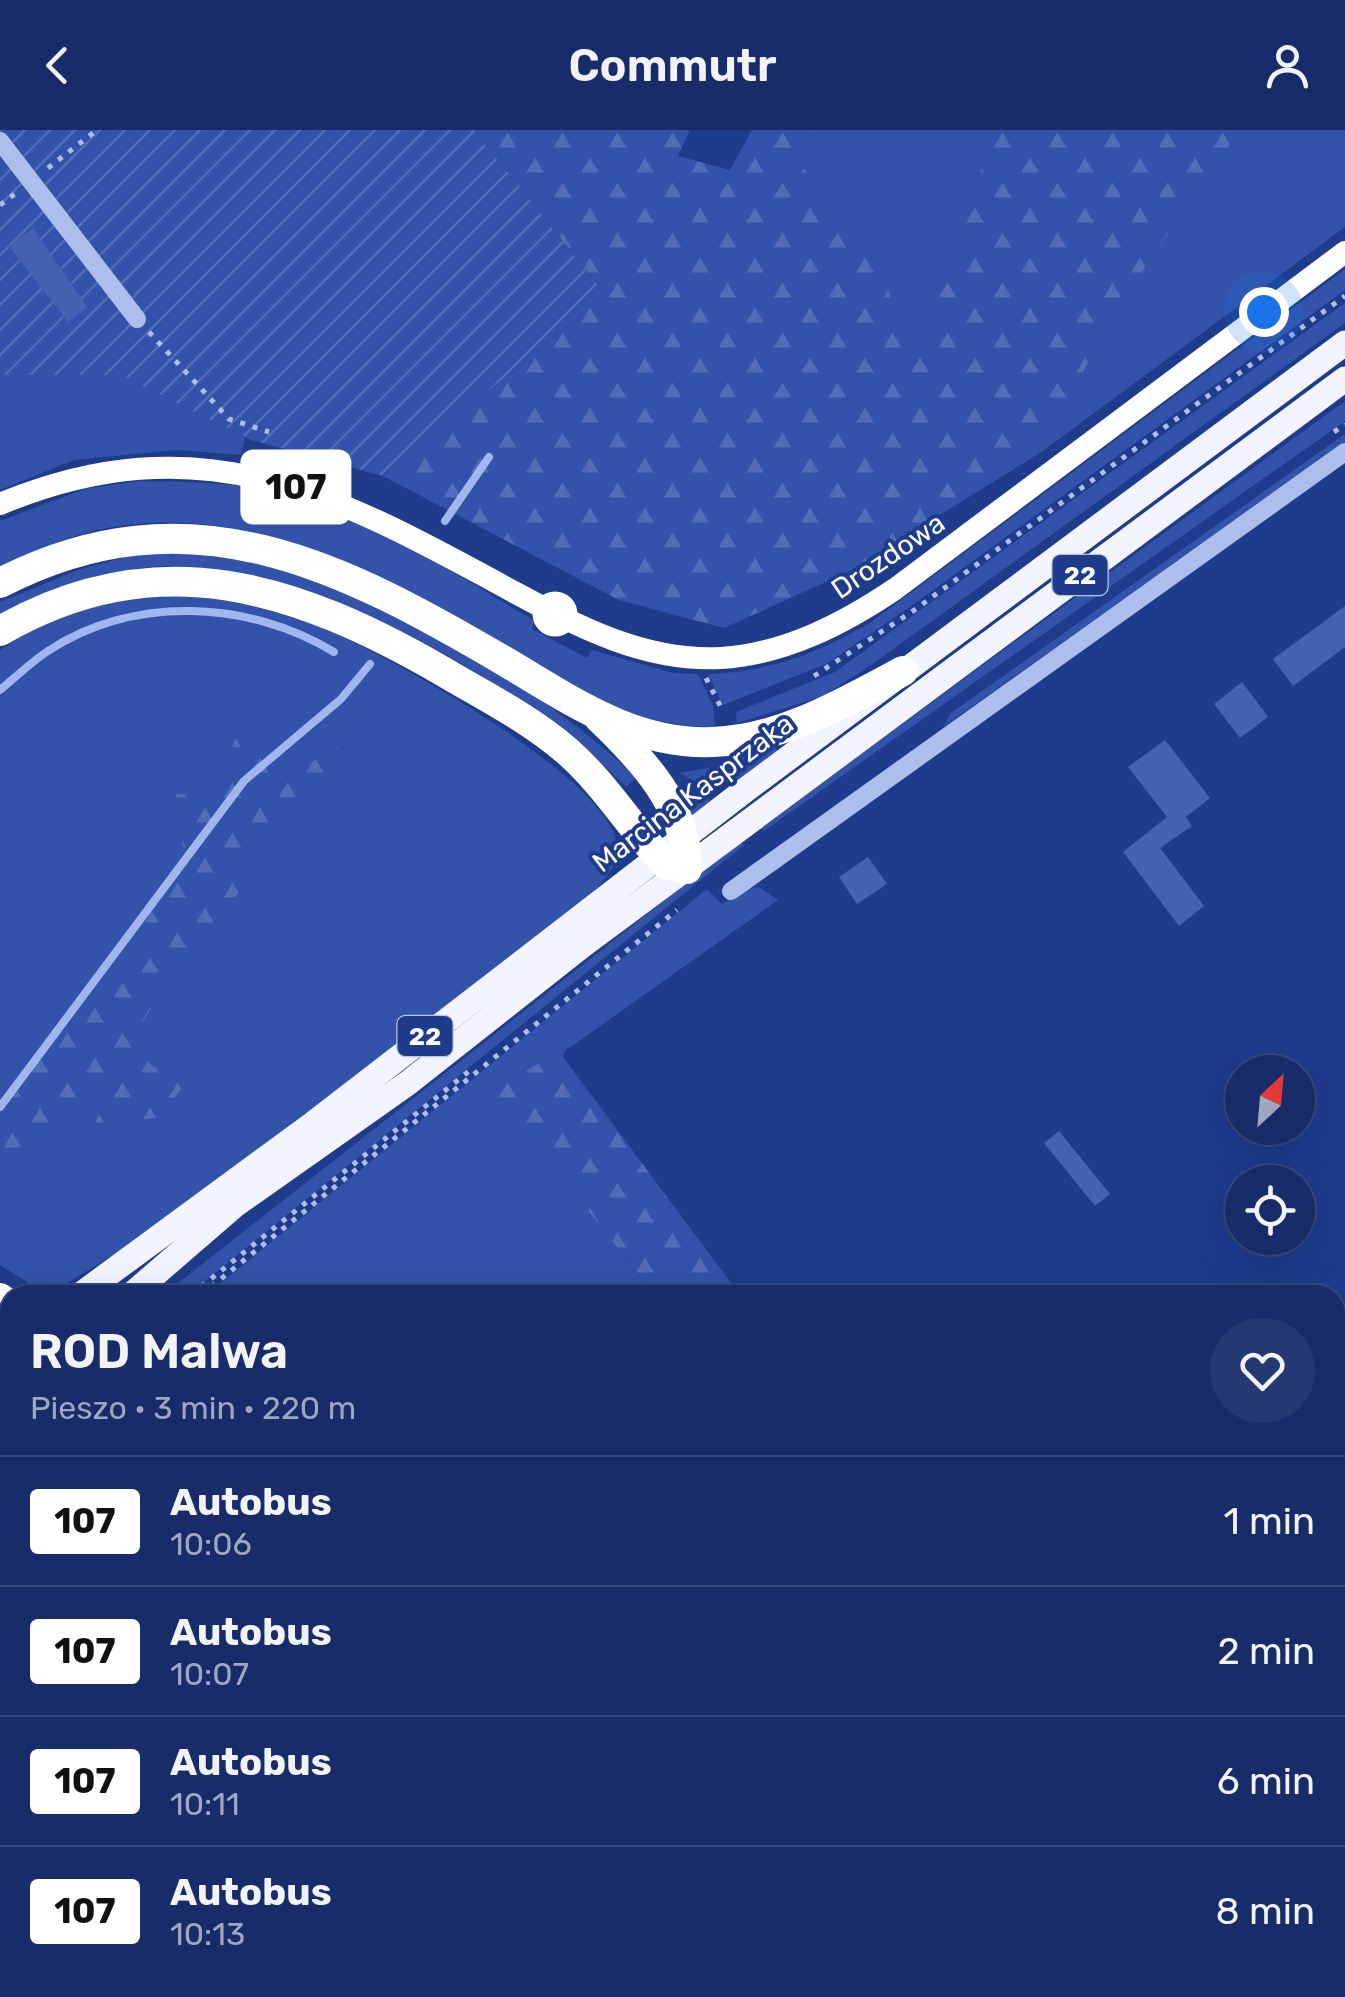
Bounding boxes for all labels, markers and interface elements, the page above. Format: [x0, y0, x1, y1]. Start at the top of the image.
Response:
icon: back [30, 38, 85, 93]
icon: person [1260, 38, 1315, 93]
text: Commutr [568, 39, 777, 92]
your location [1239, 287, 1289, 337]
line badge: 107 [238, 454, 354, 520]
text: 107 [265, 466, 327, 508]
street label: Drozdowa [825, 506, 951, 606]
road number: 22 [1052, 555, 1108, 595]
unlabelled marker [534, 593, 576, 635]
street label: Marcina Kasprzaka [586, 707, 800, 879]
road number: 22 [398, 1016, 452, 1056]
north arrow [1225, 1055, 1315, 1145]
map controls [1225, 1055, 1315, 1255]
button: locate [1225, 1165, 1315, 1255]
button: heart [1210, 1318, 1315, 1423]
text: ROD Malwa [30, 1323, 288, 1380]
text: Pieszo · 3 min · 220 m [30, 1389, 356, 1427]
text: Autobus [170, 1479, 332, 1525]
text: 1 min [1223, 1498, 1315, 1544]
text: 107 [54, 1500, 116, 1542]
text: 10:06 [170, 1525, 252, 1563]
text: Autobus [170, 1609, 332, 1655]
text: 2 min [1217, 1628, 1315, 1674]
text: 107 [54, 1630, 116, 1672]
text: 10:07 [170, 1655, 249, 1693]
text: Autobus [170, 1739, 332, 1785]
text: 6 min [1217, 1758, 1315, 1804]
text: 107 [54, 1760, 116, 1802]
text: 10:11 [170, 1785, 240, 1823]
text: Autobus [170, 1869, 332, 1915]
text: 8 min [1216, 1888, 1315, 1934]
text: 107 [54, 1890, 116, 1932]
text: 10:13 [170, 1915, 245, 1953]

